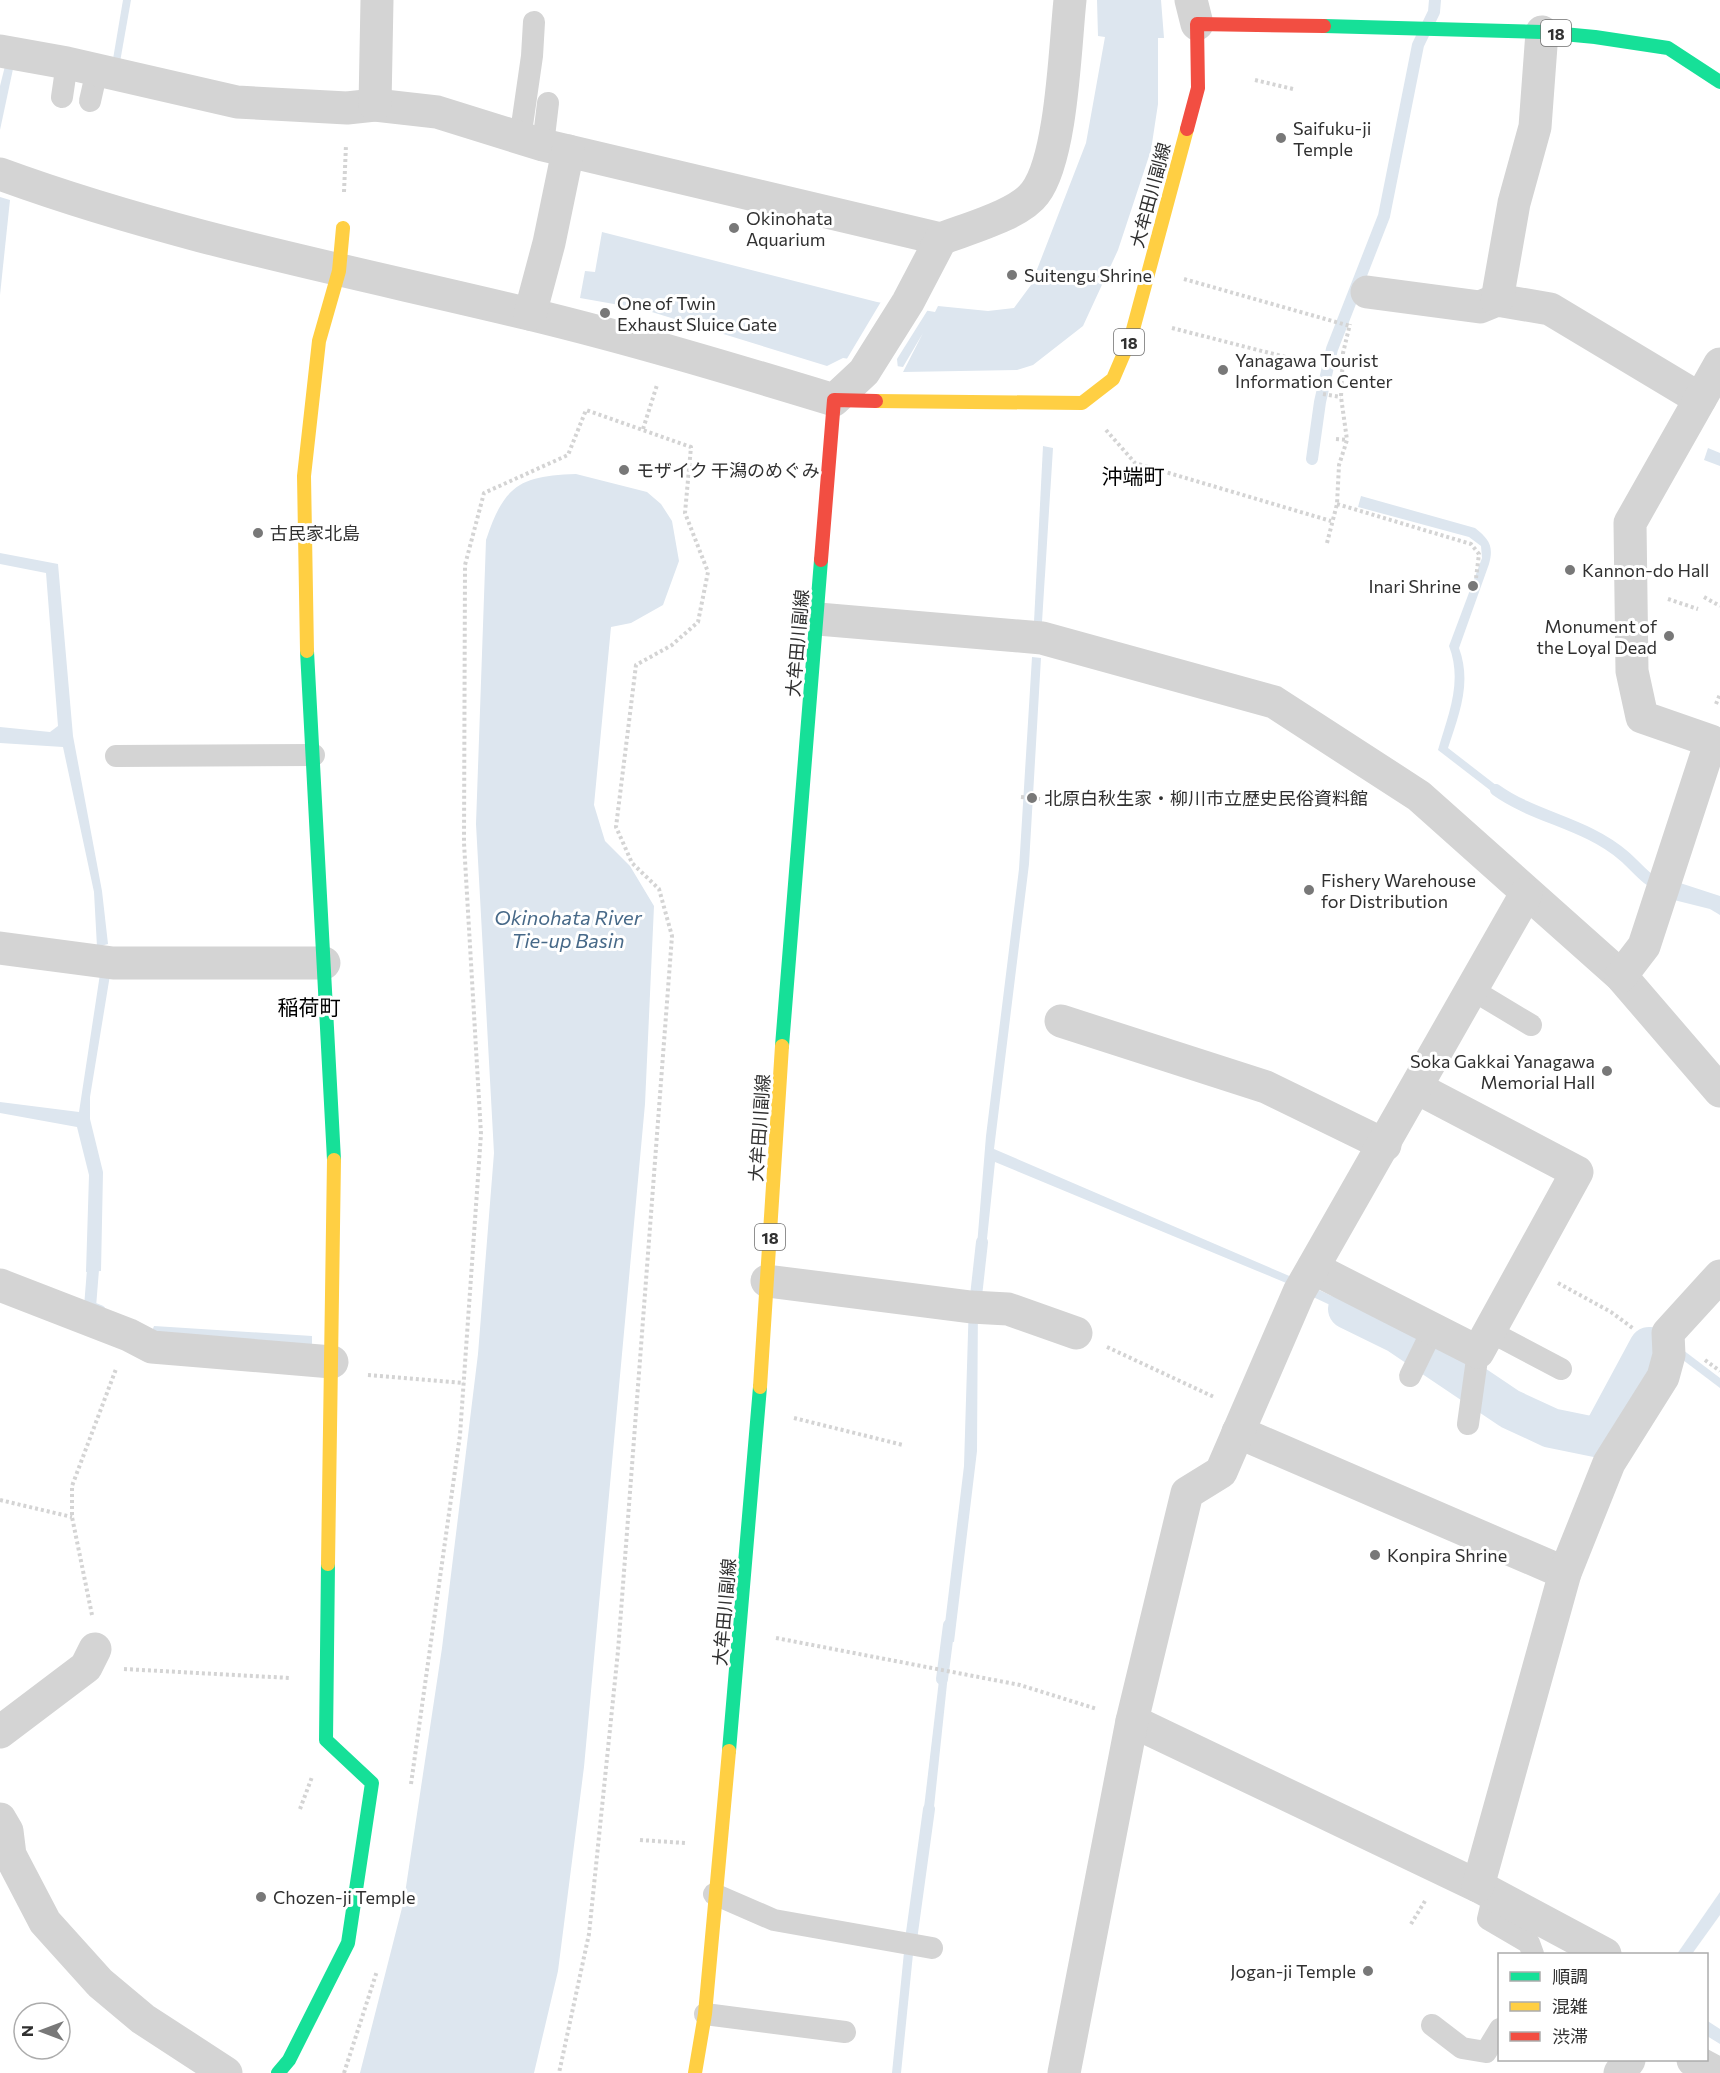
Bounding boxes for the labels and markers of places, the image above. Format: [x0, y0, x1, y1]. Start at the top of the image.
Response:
place label: Saifuku-ji Temple [1293, 117, 1371, 160]
marker: Saifuku-ji Temple [1274, 131, 1288, 145]
place label: Okinohata Aquarium [746, 207, 833, 250]
marker: Okinohata Aquarium [727, 221, 741, 235]
place label: Suitengu Shrine [1024, 264, 1152, 286]
marker: Suitengu Shrine [1005, 268, 1019, 282]
place label: One of Twin Exhaust Sluice Gate [617, 292, 777, 335]
marker: One of Twin Exhaust Sluice Gate [598, 306, 612, 320]
place label: Yanagawa Tourist Information Center [1235, 349, 1393, 392]
marker: Yanagawa Tourist Information Center [1216, 363, 1230, 377]
place label: モザイク 干潟のめぐみ [636, 459, 820, 481]
marker: モザイク 干潟のめぐみ [617, 463, 631, 477]
place label: 古民家北島 [270, 522, 360, 544]
marker: 古民家北島 [251, 526, 265, 540]
place label: Kannon-do Hall [1582, 559, 1709, 581]
marker: Kannon-do Hall [1563, 563, 1577, 577]
place label: Inari Shrine [1368, 575, 1461, 597]
marker: Inari Shrine [1466, 579, 1480, 593]
place label: Monument of the Loyal Dead [1536, 615, 1658, 658]
marker: Monument of the Loyal Dead [1662, 629, 1676, 643]
place label: 北原白秋生家・柳川市立歴史民俗資料館 [1044, 787, 1368, 809]
marker: 北原白秋生家・柳川市立歴史民俗資料館 [1025, 791, 1039, 805]
place label: Fishery Warehouse for Distribution [1321, 869, 1476, 912]
marker: Fishery Warehouse for Distribution [1302, 883, 1316, 897]
place label: Soka Gakkai Yanagawa Memorial Hall [1410, 1050, 1595, 1093]
marker: Soka Gakkai Yanagawa Memorial Hall [1600, 1064, 1614, 1078]
place label: Konpira Shrine [1387, 1544, 1507, 1566]
marker: Konpira Shrine [1368, 1548, 1382, 1562]
place label: Chozen-ji Temple [273, 1886, 415, 1908]
marker: Chozen-ji Temple [254, 1890, 268, 1904]
place label: Jogan-ji Temple [1230, 1960, 1356, 1982]
marker: Jogan-ji Temple [1361, 1964, 1375, 1978]

